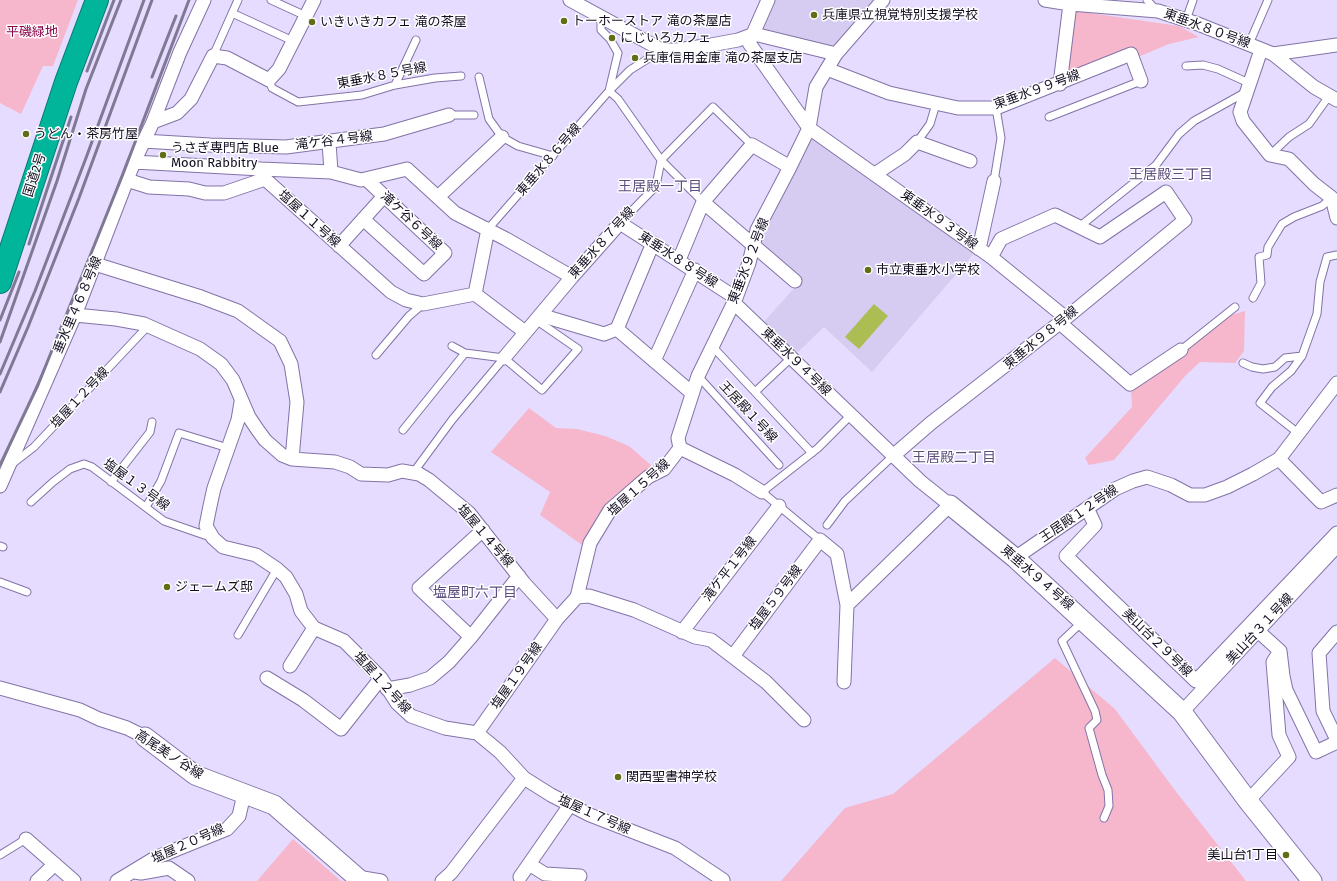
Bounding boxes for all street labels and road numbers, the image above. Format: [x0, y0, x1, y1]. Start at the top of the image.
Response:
street label: 東垂水８０号線 [1162, 6, 1252, 52]
street label: 東垂水８５号線 [336, 60, 428, 92]
street label: 東垂水９９号線 [992, 67, 1082, 113]
street label: 東垂水８６号線 [513, 121, 585, 199]
street label: 滝ケ谷４号線 [294, 129, 374, 153]
street label: 国道2号 [21, 151, 49, 199]
street label: 塩屋１１号線 [275, 187, 343, 251]
street label: 東垂水９３号線 [898, 187, 980, 253]
street label: 滝ケ谷６号線 [377, 189, 445, 253]
street label: 東垂水８７号線 [566, 204, 638, 282]
street label: 東垂水９２号線 [725, 216, 773, 306]
street label: 東垂水８８号線 [636, 229, 720, 291]
street label: 垂水里４６８号線 [51, 254, 105, 356]
street label: 東垂水９８号線 [1001, 303, 1081, 373]
street label: 東垂水９４号線 [758, 325, 834, 399]
street label: 塩屋１２号線 [48, 364, 112, 432]
street label: 王居殿１号線 [716, 378, 780, 446]
street label: 塩屋１３号線 [100, 456, 172, 514]
street label: 塩屋１５号線 [605, 456, 673, 520]
street label: 王居殿１２号線 [1037, 482, 1121, 546]
street label: 塩屋１４号線 [454, 501, 516, 571]
street label: 滝ケ平１号線 [700, 533, 760, 605]
street label: 東垂水９４号線 [998, 542, 1076, 614]
street label: 塩屋５９号線 [746, 562, 806, 634]
street label: 美山台３１号線 [1223, 590, 1297, 668]
street label: 美山台２９号線 [1119, 606, 1195, 680]
street label: 塩屋１９号線 [488, 640, 546, 712]
street label: 塩屋１２号線 [350, 649, 414, 717]
street label: 高尾美ノ谷線 [132, 727, 206, 783]
street label: 塩屋１７号線 [555, 792, 633, 838]
street label: 塩屋２０号線 [149, 821, 227, 867]

